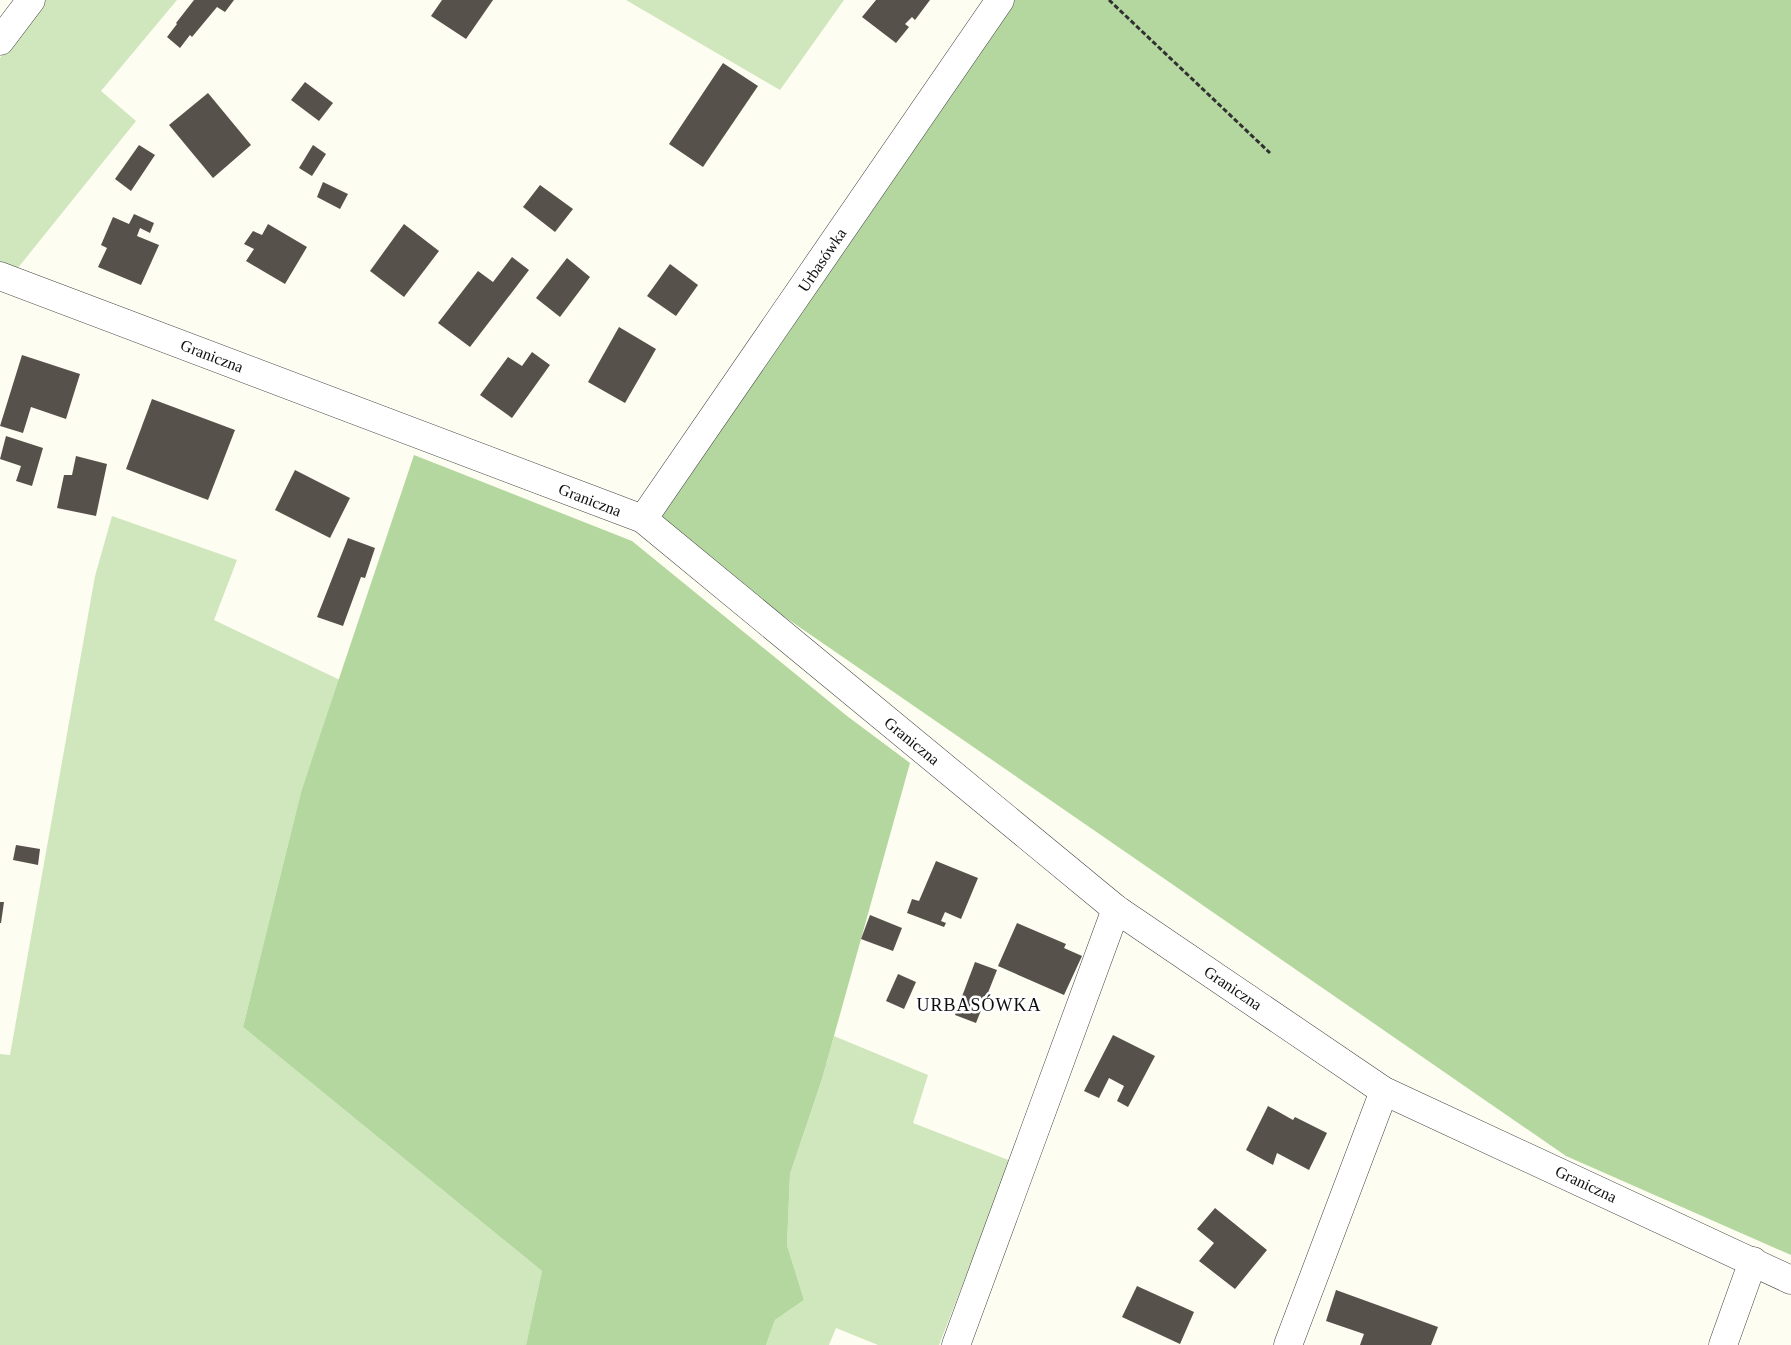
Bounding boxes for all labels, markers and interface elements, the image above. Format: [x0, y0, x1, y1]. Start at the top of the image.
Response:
street label: Urbasówka [795, 225, 849, 295]
street label: Graniczna [178, 336, 246, 376]
street label: Graniczna [556, 480, 624, 520]
street label: Graniczna [881, 714, 943, 768]
street label: Graniczna [1201, 963, 1265, 1013]
district label: URBASÓWKA [916, 994, 1042, 1015]
street label: Graniczna [1553, 1162, 1619, 1206]

